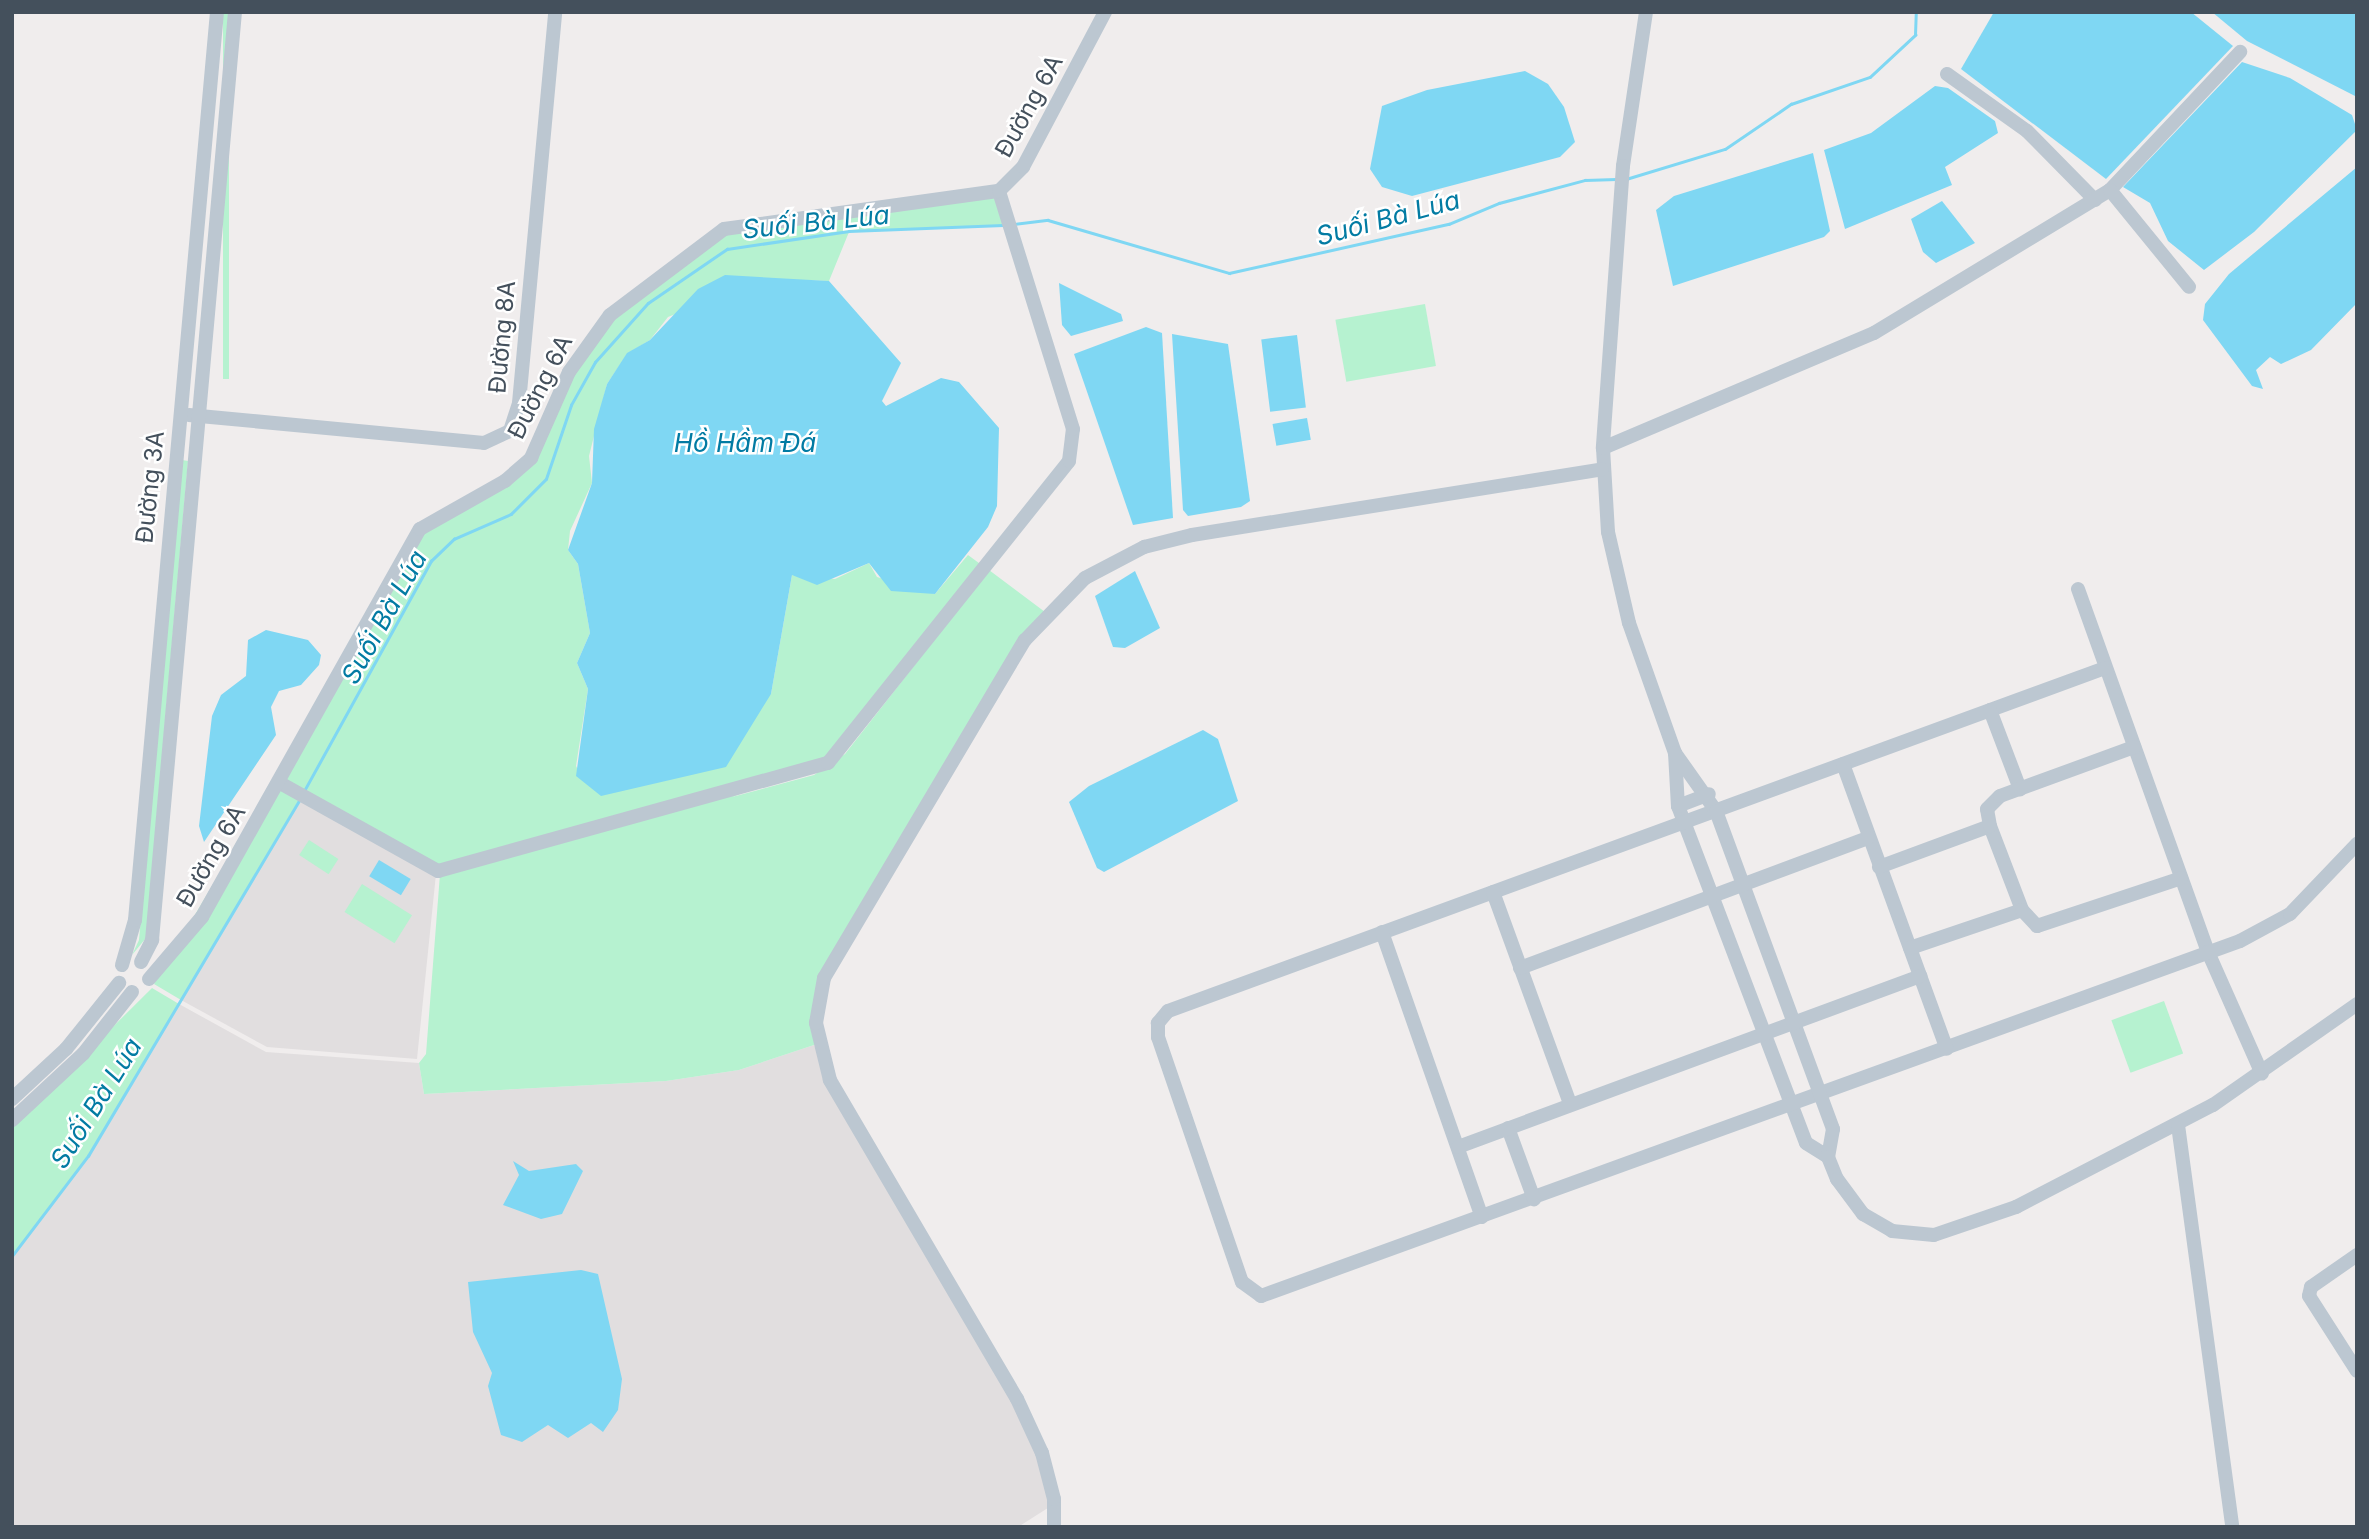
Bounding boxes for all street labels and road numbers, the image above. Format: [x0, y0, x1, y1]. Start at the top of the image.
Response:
street label: Đường 6A [989, 50, 1069, 162]
street label: Đường 8A [483, 280, 521, 394]
street label: Đường 6A [502, 330, 578, 444]
street label: Đường 3A [130, 429, 170, 545]
street label: Đường 6A [170, 800, 252, 912]

